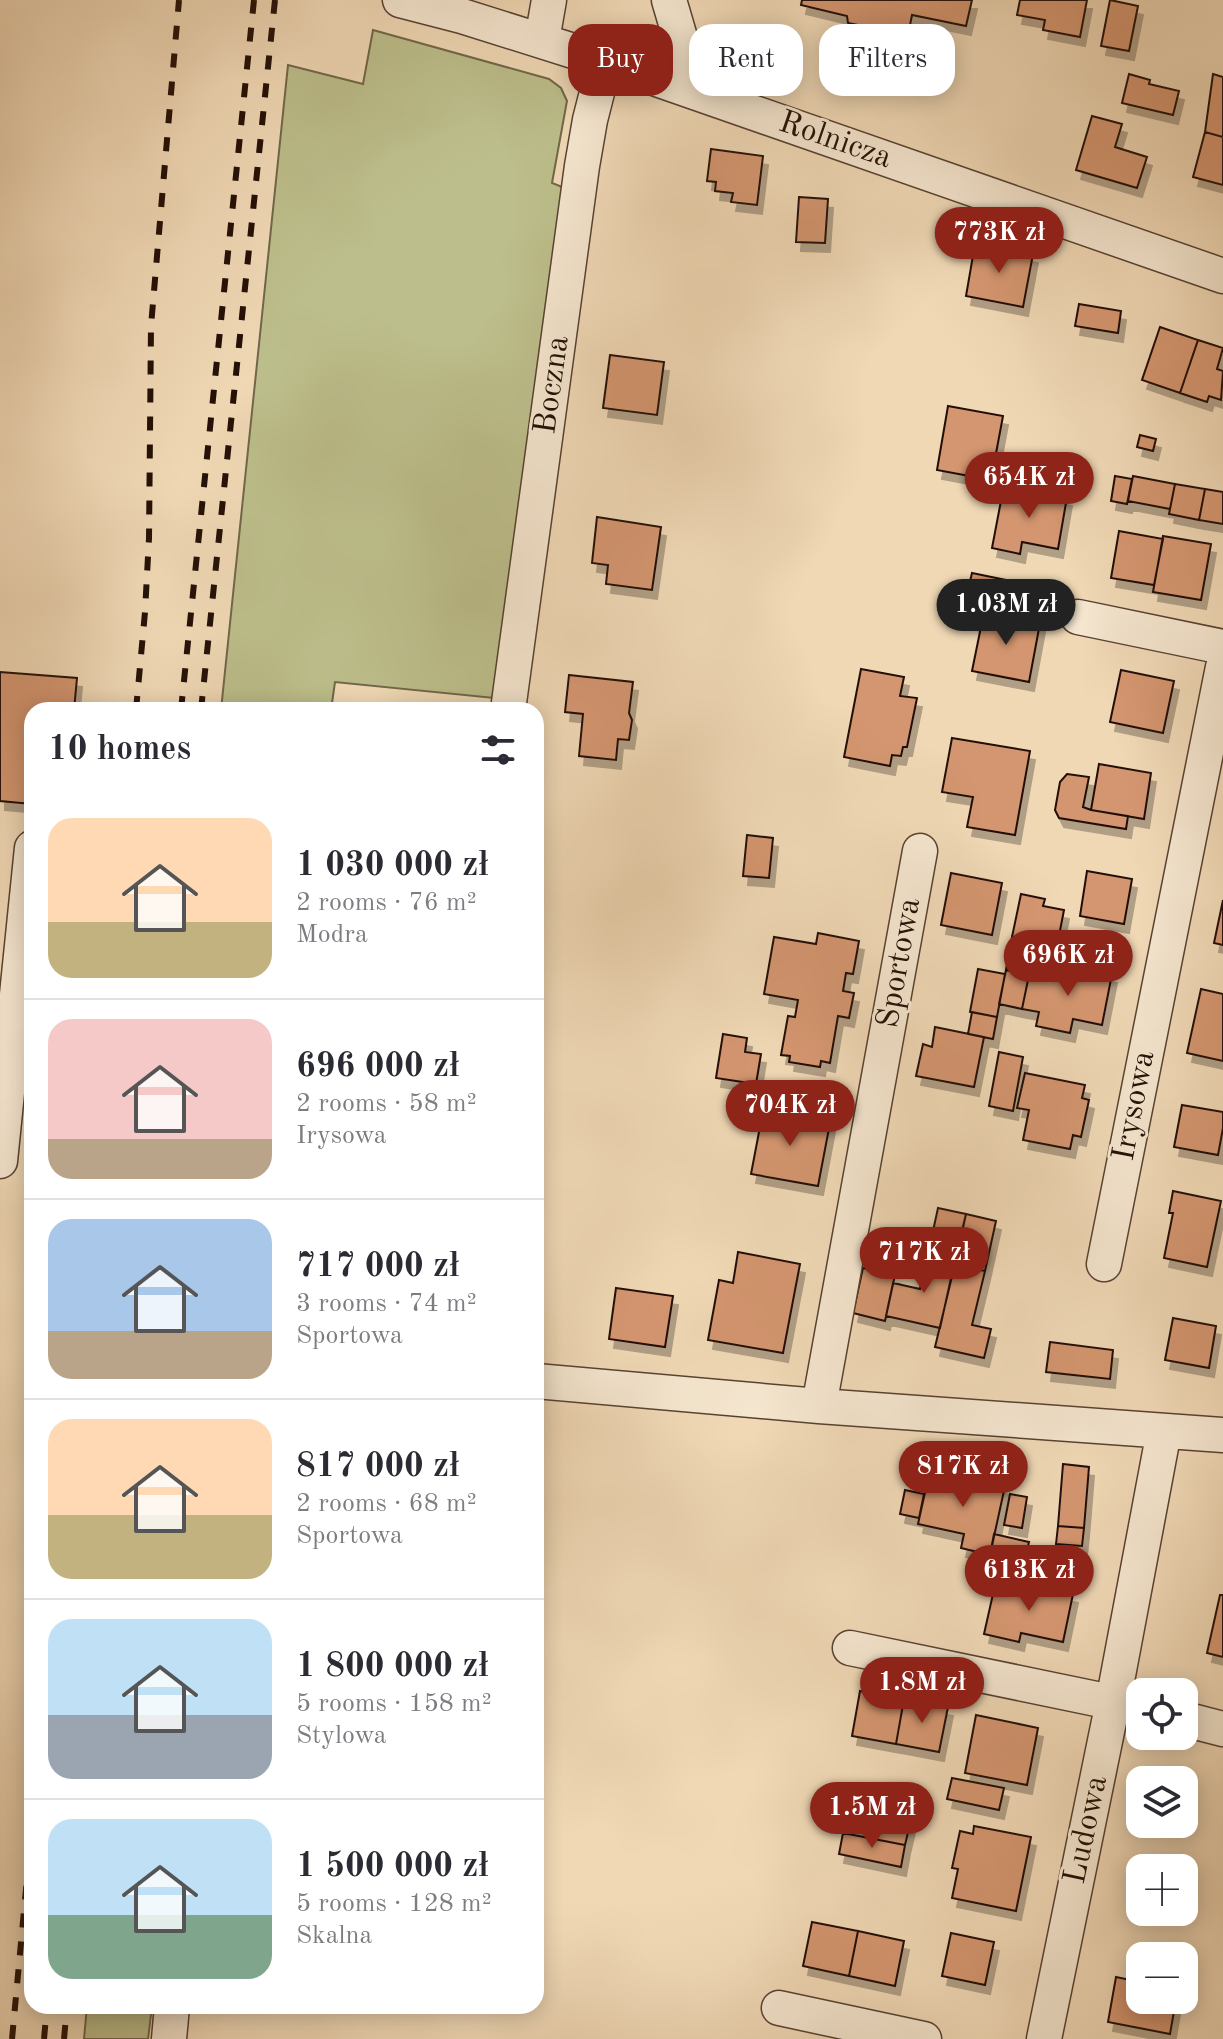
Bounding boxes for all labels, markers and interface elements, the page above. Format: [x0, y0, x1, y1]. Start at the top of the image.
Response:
chip: Buy [568, 24, 673, 96]
chip: Rent [689, 24, 803, 96]
chip: Filters [819, 24, 955, 96]
street label: Rolnicza [774, 107, 896, 175]
pin: 773K zł [925, 207, 1073, 275]
text: 773K zł [953, 220, 1045, 246]
street label: Boczna [530, 334, 576, 436]
pin: 654K zł [955, 452, 1103, 520]
text: 654K zł [983, 465, 1075, 491]
pin: 1.03M zł [923, 579, 1089, 647]
text: 1.03M zł [955, 592, 1057, 618]
icon: filters [476, 728, 520, 772]
text: 10 homes [48, 733, 191, 767]
text: 1 030 000 zł [296, 849, 489, 883]
icon: home [112, 850, 208, 946]
text: 2 rooms · 76 m² [296, 890, 477, 916]
street label: Sportowa [873, 895, 927, 1031]
text: Modra [296, 922, 368, 948]
pin: 696K zł [994, 930, 1142, 998]
text: 696K zł [1022, 943, 1114, 969]
street label: Irysowa [1109, 1048, 1161, 1164]
text: 696 000 zł [296, 1050, 459, 1084]
icon: home [112, 1051, 208, 1147]
pin: 704K zł [716, 1080, 864, 1148]
text: 2 rooms · 58 m² [296, 1091, 477, 1117]
text: 704K zł [744, 1093, 836, 1119]
text: Irysowa [296, 1123, 387, 1149]
pin: 717K zł [850, 1227, 998, 1295]
text: 717K zł [878, 1240, 970, 1266]
text: 717 000 zł [296, 1250, 459, 1284]
icon: home [112, 1251, 208, 1347]
text: 3 rooms · 74 m² [296, 1291, 477, 1317]
text: Sportowa [296, 1323, 403, 1349]
pin: 817K zł [889, 1441, 1037, 1509]
text: 817 000 zł [296, 1450, 459, 1484]
icon: home [112, 1451, 208, 1547]
text: 817K zł [917, 1454, 1009, 1480]
text: 2 rooms · 68 m² [296, 1491, 477, 1517]
text: Sportowa [296, 1523, 403, 1549]
pin: 613K zł [955, 1545, 1103, 1613]
text: 613K zł [983, 1558, 1075, 1584]
text: 1 800 000 zł [296, 1650, 489, 1684]
icon: home [112, 1651, 208, 1747]
pin: 1.8M zł [848, 1657, 996, 1725]
text: 1.8M zł [878, 1670, 966, 1696]
map controls [1126, 1678, 1198, 2014]
button: locate [1126, 1678, 1198, 1750]
text: 5 rooms · 158 m² [296, 1691, 492, 1717]
text: Stylowa [296, 1723, 387, 1749]
button: layers [1126, 1766, 1198, 1838]
street label: Ludowa [1060, 1773, 1114, 1887]
pin: 1.5M zł [798, 1782, 946, 1850]
text: 1.5M zł [828, 1795, 916, 1821]
text: 1 500 000 zł [296, 1850, 489, 1884]
icon: home [112, 1851, 208, 1947]
button: + [1126, 1854, 1198, 1926]
text: 5 rooms · 128 m² [296, 1891, 492, 1917]
text: Skalna [296, 1923, 372, 1949]
button: − [1126, 1942, 1198, 2014]

